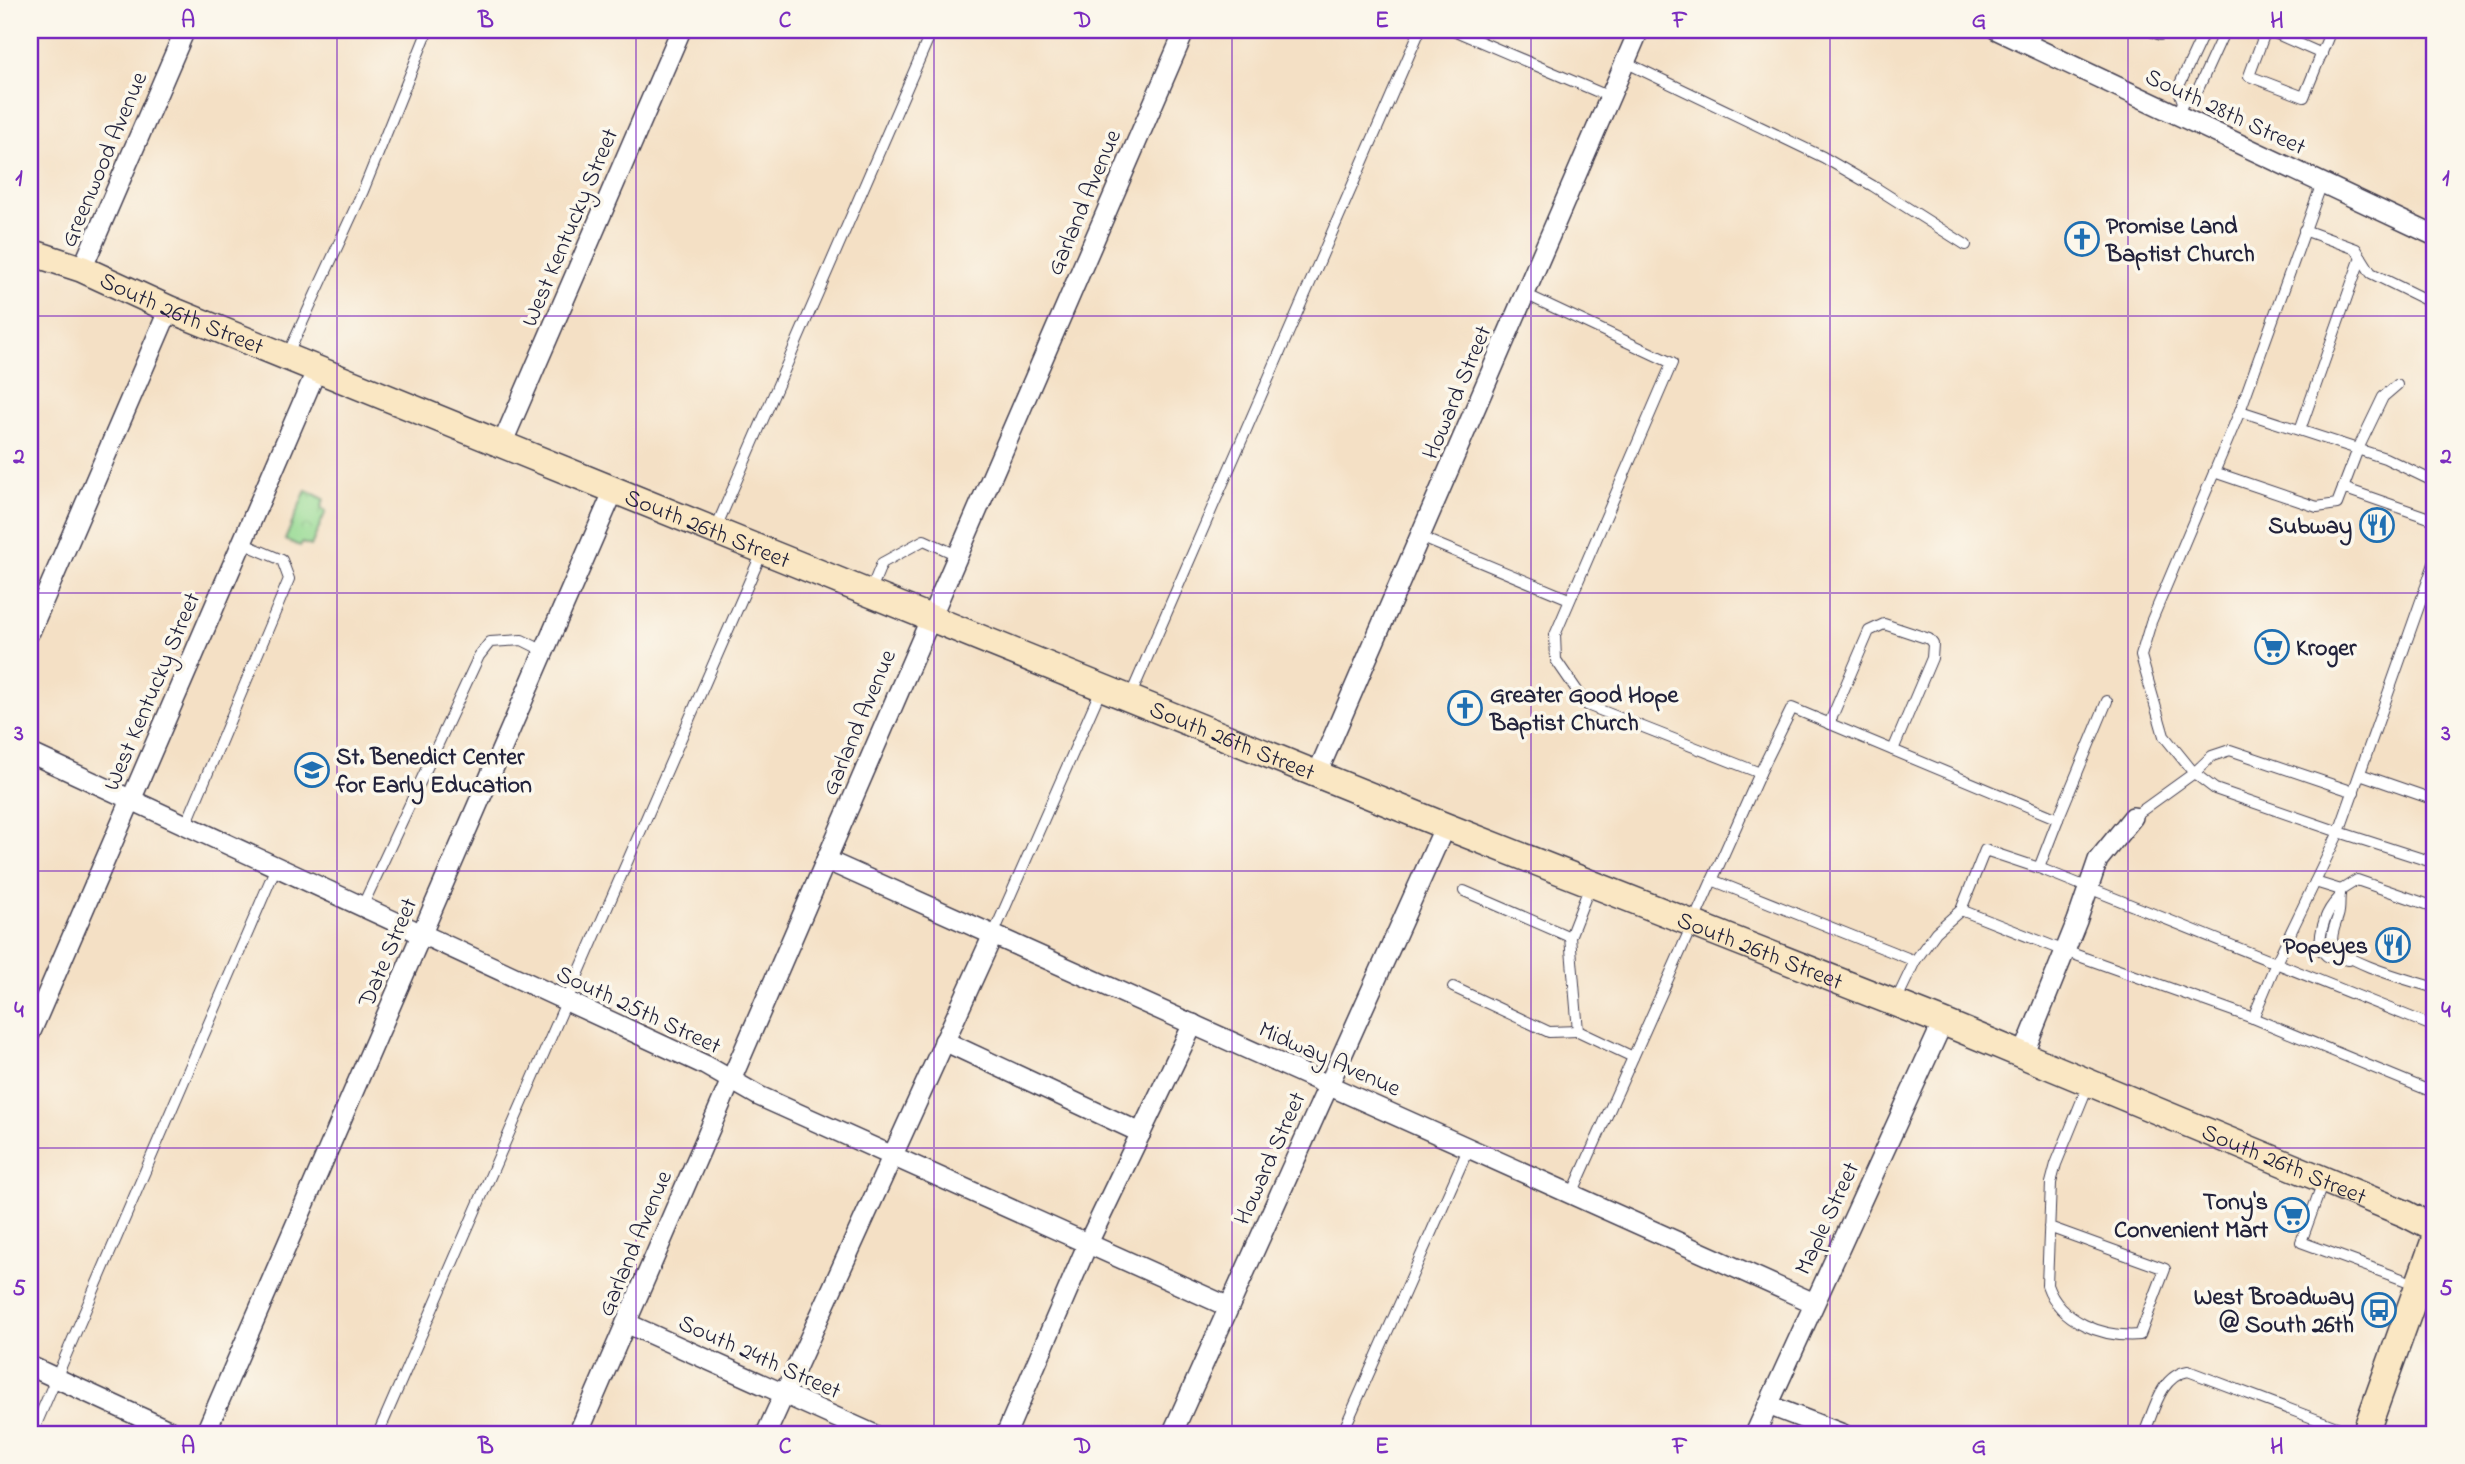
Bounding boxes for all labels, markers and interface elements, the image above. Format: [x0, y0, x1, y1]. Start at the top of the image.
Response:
text: A [181, 5, 195, 38]
text: B [477, 5, 494, 38]
text: C [779, 5, 792, 38]
text: D [1074, 5, 1091, 38]
text: E [1375, 5, 1389, 38]
text: F [1672, 5, 1688, 38]
text: G [1972, 5, 1986, 38]
text: H [2270, 5, 2284, 38]
street label: South 28th Street [2139, 61, 2311, 166]
street label: Greenwood Avenue [53, 67, 158, 253]
street label: West Kentucky Street [514, 123, 630, 333]
street label: Garland Avenue [1039, 124, 1132, 281]
text: 1 [15, 163, 23, 196]
text: 1 [2442, 163, 2450, 196]
place label: Promise Land Baptist Church [2105, 210, 2255, 273]
church icon: Promise Land Baptist Church [2063, 220, 2101, 258]
street label: South 26th Street [93, 264, 269, 366]
street label: Howard Street [1414, 321, 1502, 465]
text: 2 [12, 441, 25, 474]
text: 2 [2439, 441, 2452, 474]
street label: South 26th Street [619, 481, 795, 579]
restaurant icon: Subway [2358, 506, 2396, 544]
place label: Subway [2268, 510, 2352, 546]
street label: West Kentucky Street [96, 587, 212, 797]
supermarket icon: Kroger [2253, 628, 2291, 666]
place label: Kroger [2296, 632, 2357, 668]
street label: Garland Avenue [814, 644, 907, 801]
place label: Greater Good Hope Baptist Church [1489, 679, 1679, 742]
church icon: Greater Good Hope Baptist Church [1446, 689, 1484, 727]
street label: South 26th Street [1144, 693, 1320, 792]
text: 3 [13, 718, 24, 751]
text: 3 [2440, 718, 2451, 751]
place label: St. Benedict Center for Early Education [335, 741, 532, 805]
school or university icon: St. Benedict Center for Early Education [293, 751, 331, 789]
street label: Date Street [350, 893, 428, 1014]
street label: South 26th Street [1671, 904, 1847, 1001]
restaurant icon: Popeyes [2374, 926, 2412, 964]
place label: Popeyes [2283, 930, 2368, 966]
street label: South 25th Street [550, 958, 726, 1065]
text: 4 [14, 995, 24, 1028]
text: 4 [2441, 995, 2451, 1028]
street label: Midway Avenue [1252, 1013, 1406, 1108]
street label: Howard Street [1226, 1087, 1316, 1231]
street label: South 26th Street [2196, 1116, 2371, 1216]
street label: Maple Street [1787, 1157, 1870, 1281]
street label: Garland Avenue [590, 1165, 683, 1322]
place label: Tony's Convenient Mart [2114, 1186, 2269, 1249]
supermarket icon: Tony's Convenient Mart [2273, 1196, 2311, 1234]
text: 5 [12, 1273, 26, 1306]
text: 5 [2439, 1273, 2453, 1306]
place label: West Broadway @ South 26th [2194, 1281, 2354, 1344]
bus stop icon: West Broadway @ South 26th [2360, 1291, 2398, 1329]
street label: South 24th Street [672, 1307, 846, 1410]
text: A [181, 1431, 195, 1464]
text: B [477, 1431, 494, 1464]
text: C [779, 1431, 792, 1464]
text: D [1074, 1431, 1091, 1464]
text: E [1375, 1431, 1389, 1464]
text: F [1672, 1431, 1688, 1464]
text: G [1972, 1431, 1986, 1464]
text: H [2270, 1431, 2284, 1464]

